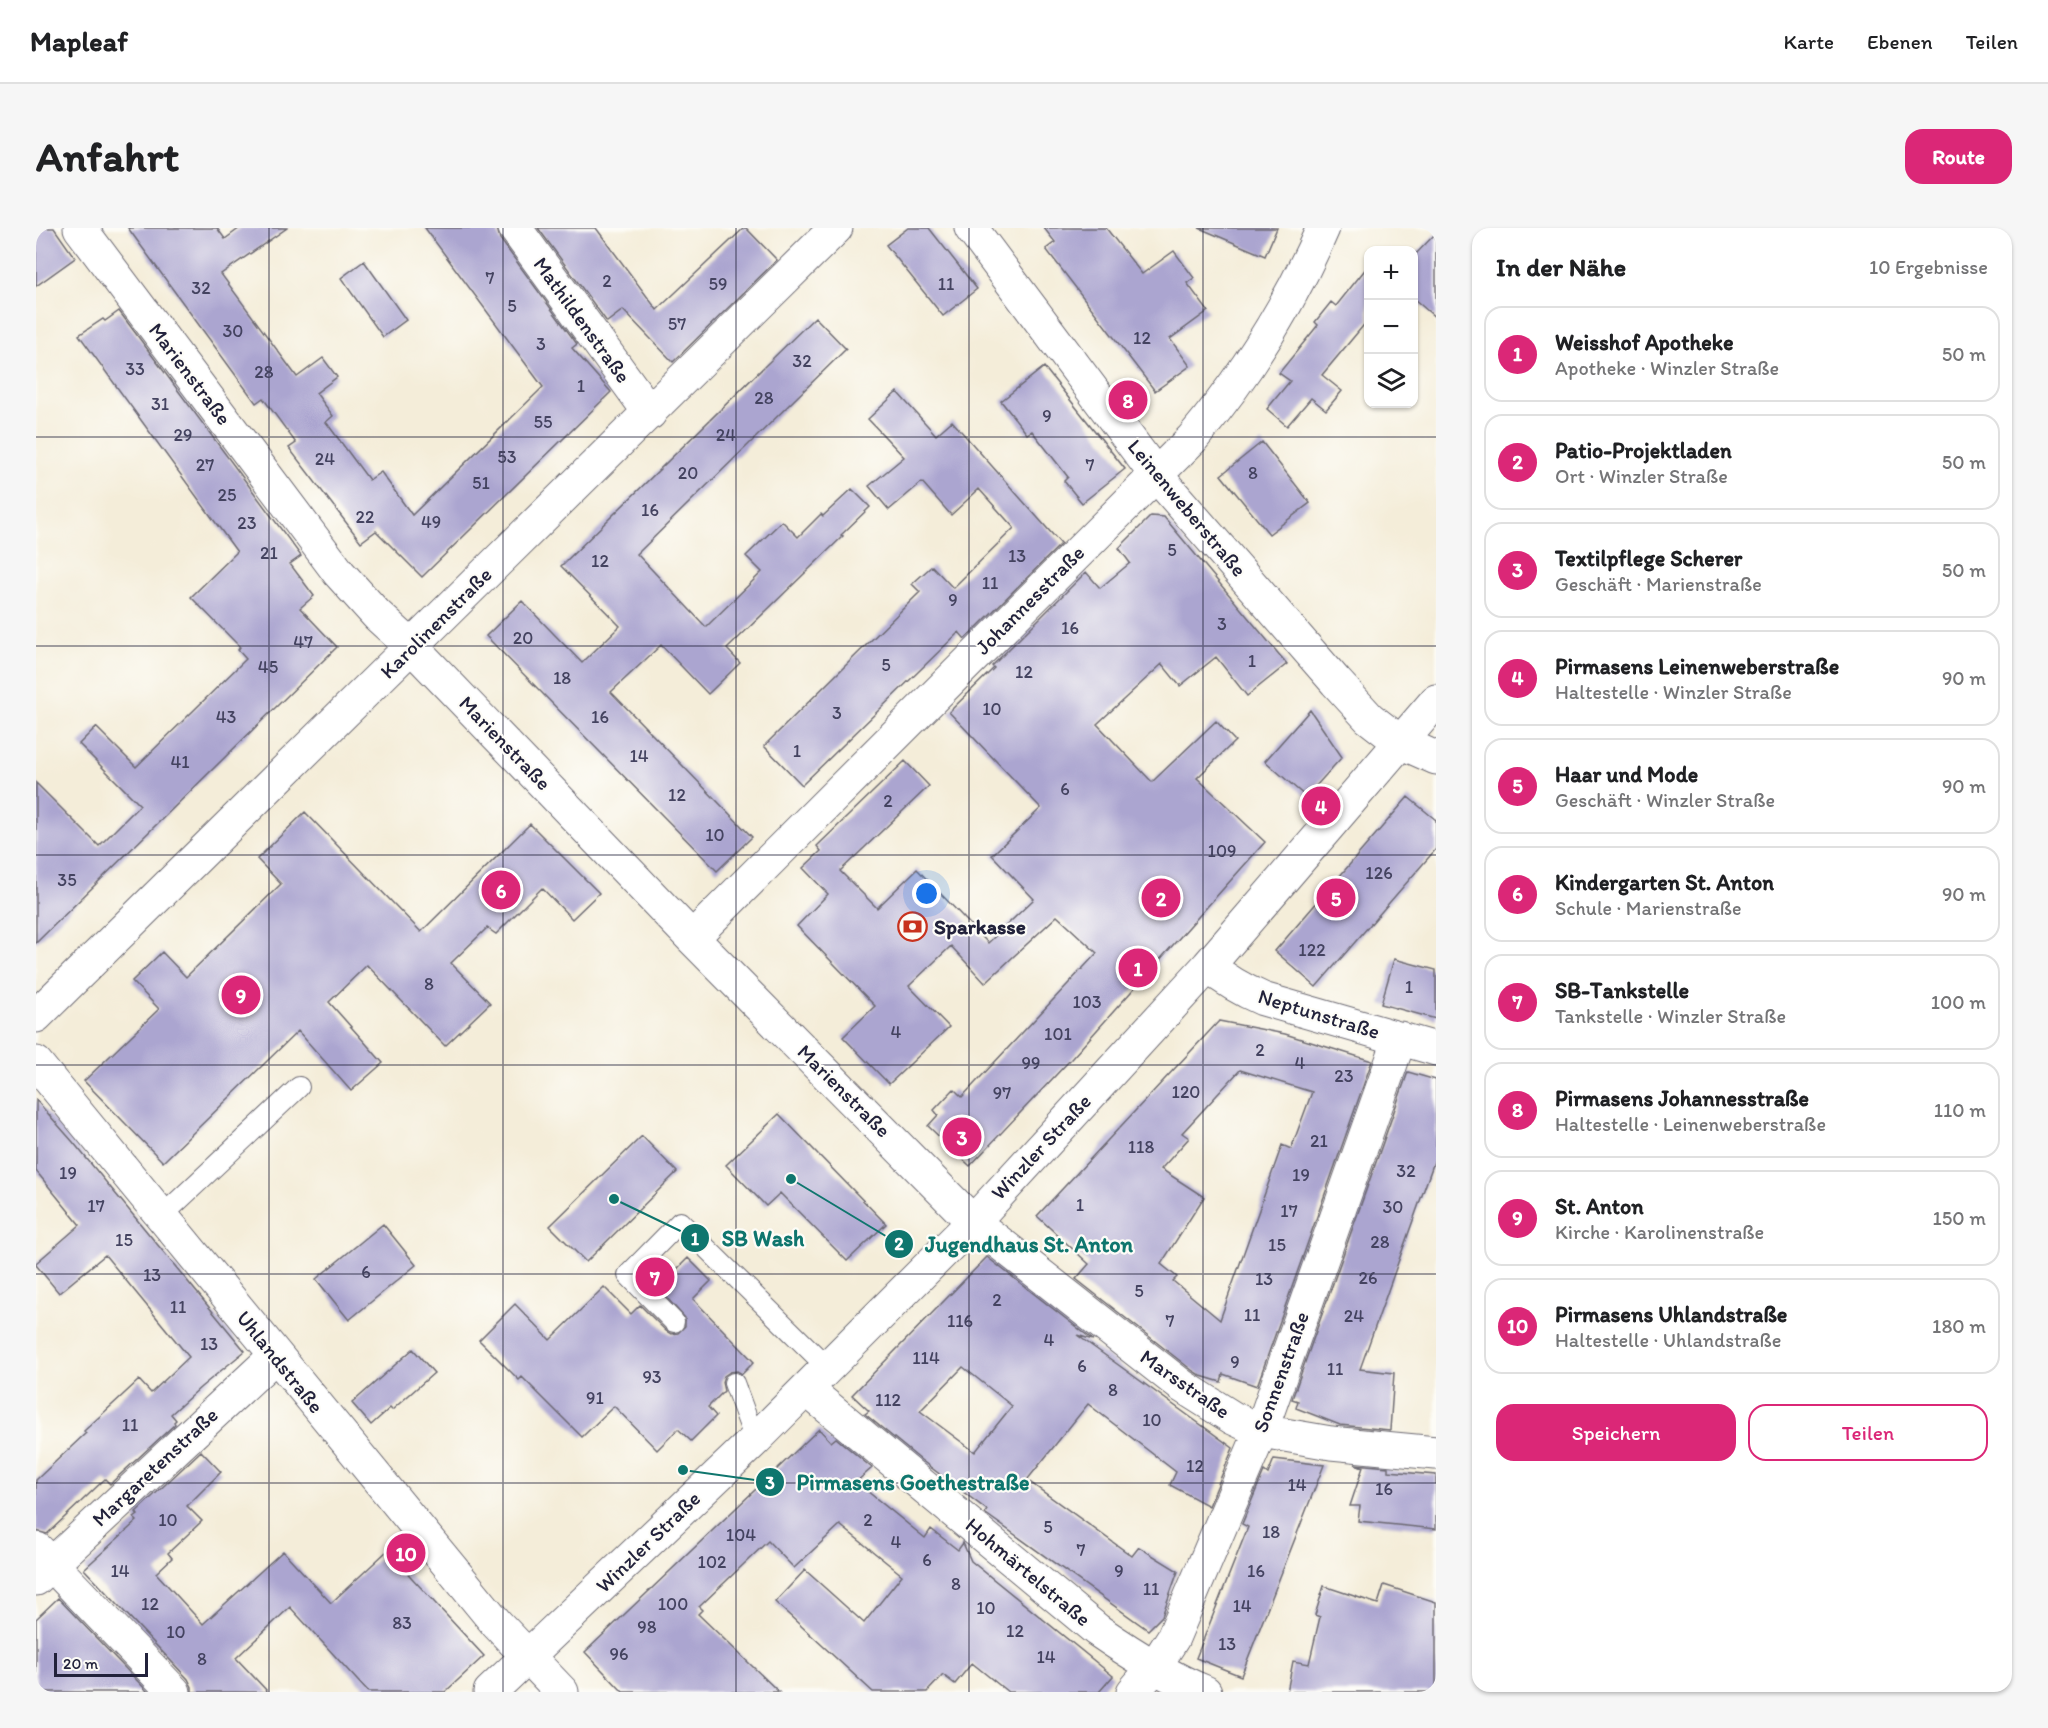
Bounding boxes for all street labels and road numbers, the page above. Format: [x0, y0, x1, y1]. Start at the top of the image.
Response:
street label: Mathildenstraße [528, 252, 636, 387]
street label: Marienstraße [144, 318, 237, 430]
street label: Leinenweberstraße [1123, 434, 1252, 581]
street label: Johannesstraße [970, 540, 1089, 659]
street label: Karolinenstraße [375, 562, 497, 684]
street label: Marienstraße [454, 690, 557, 795]
street label: Neptunstraße [1255, 983, 1383, 1044]
street label: Marienstraße [793, 1039, 896, 1142]
street label: Winzler Straße [985, 1089, 1096, 1205]
street label: Uhlandstraße [231, 1305, 329, 1418]
street label: Sonnenstraße [1247, 1308, 1314, 1436]
street label: Marsstraße [1136, 1344, 1235, 1424]
street label: Margaretenstraße [87, 1402, 223, 1531]
street label: Winzler Straße [590, 1486, 705, 1598]
street label: Hohmärtelstraße [961, 1512, 1096, 1631]

